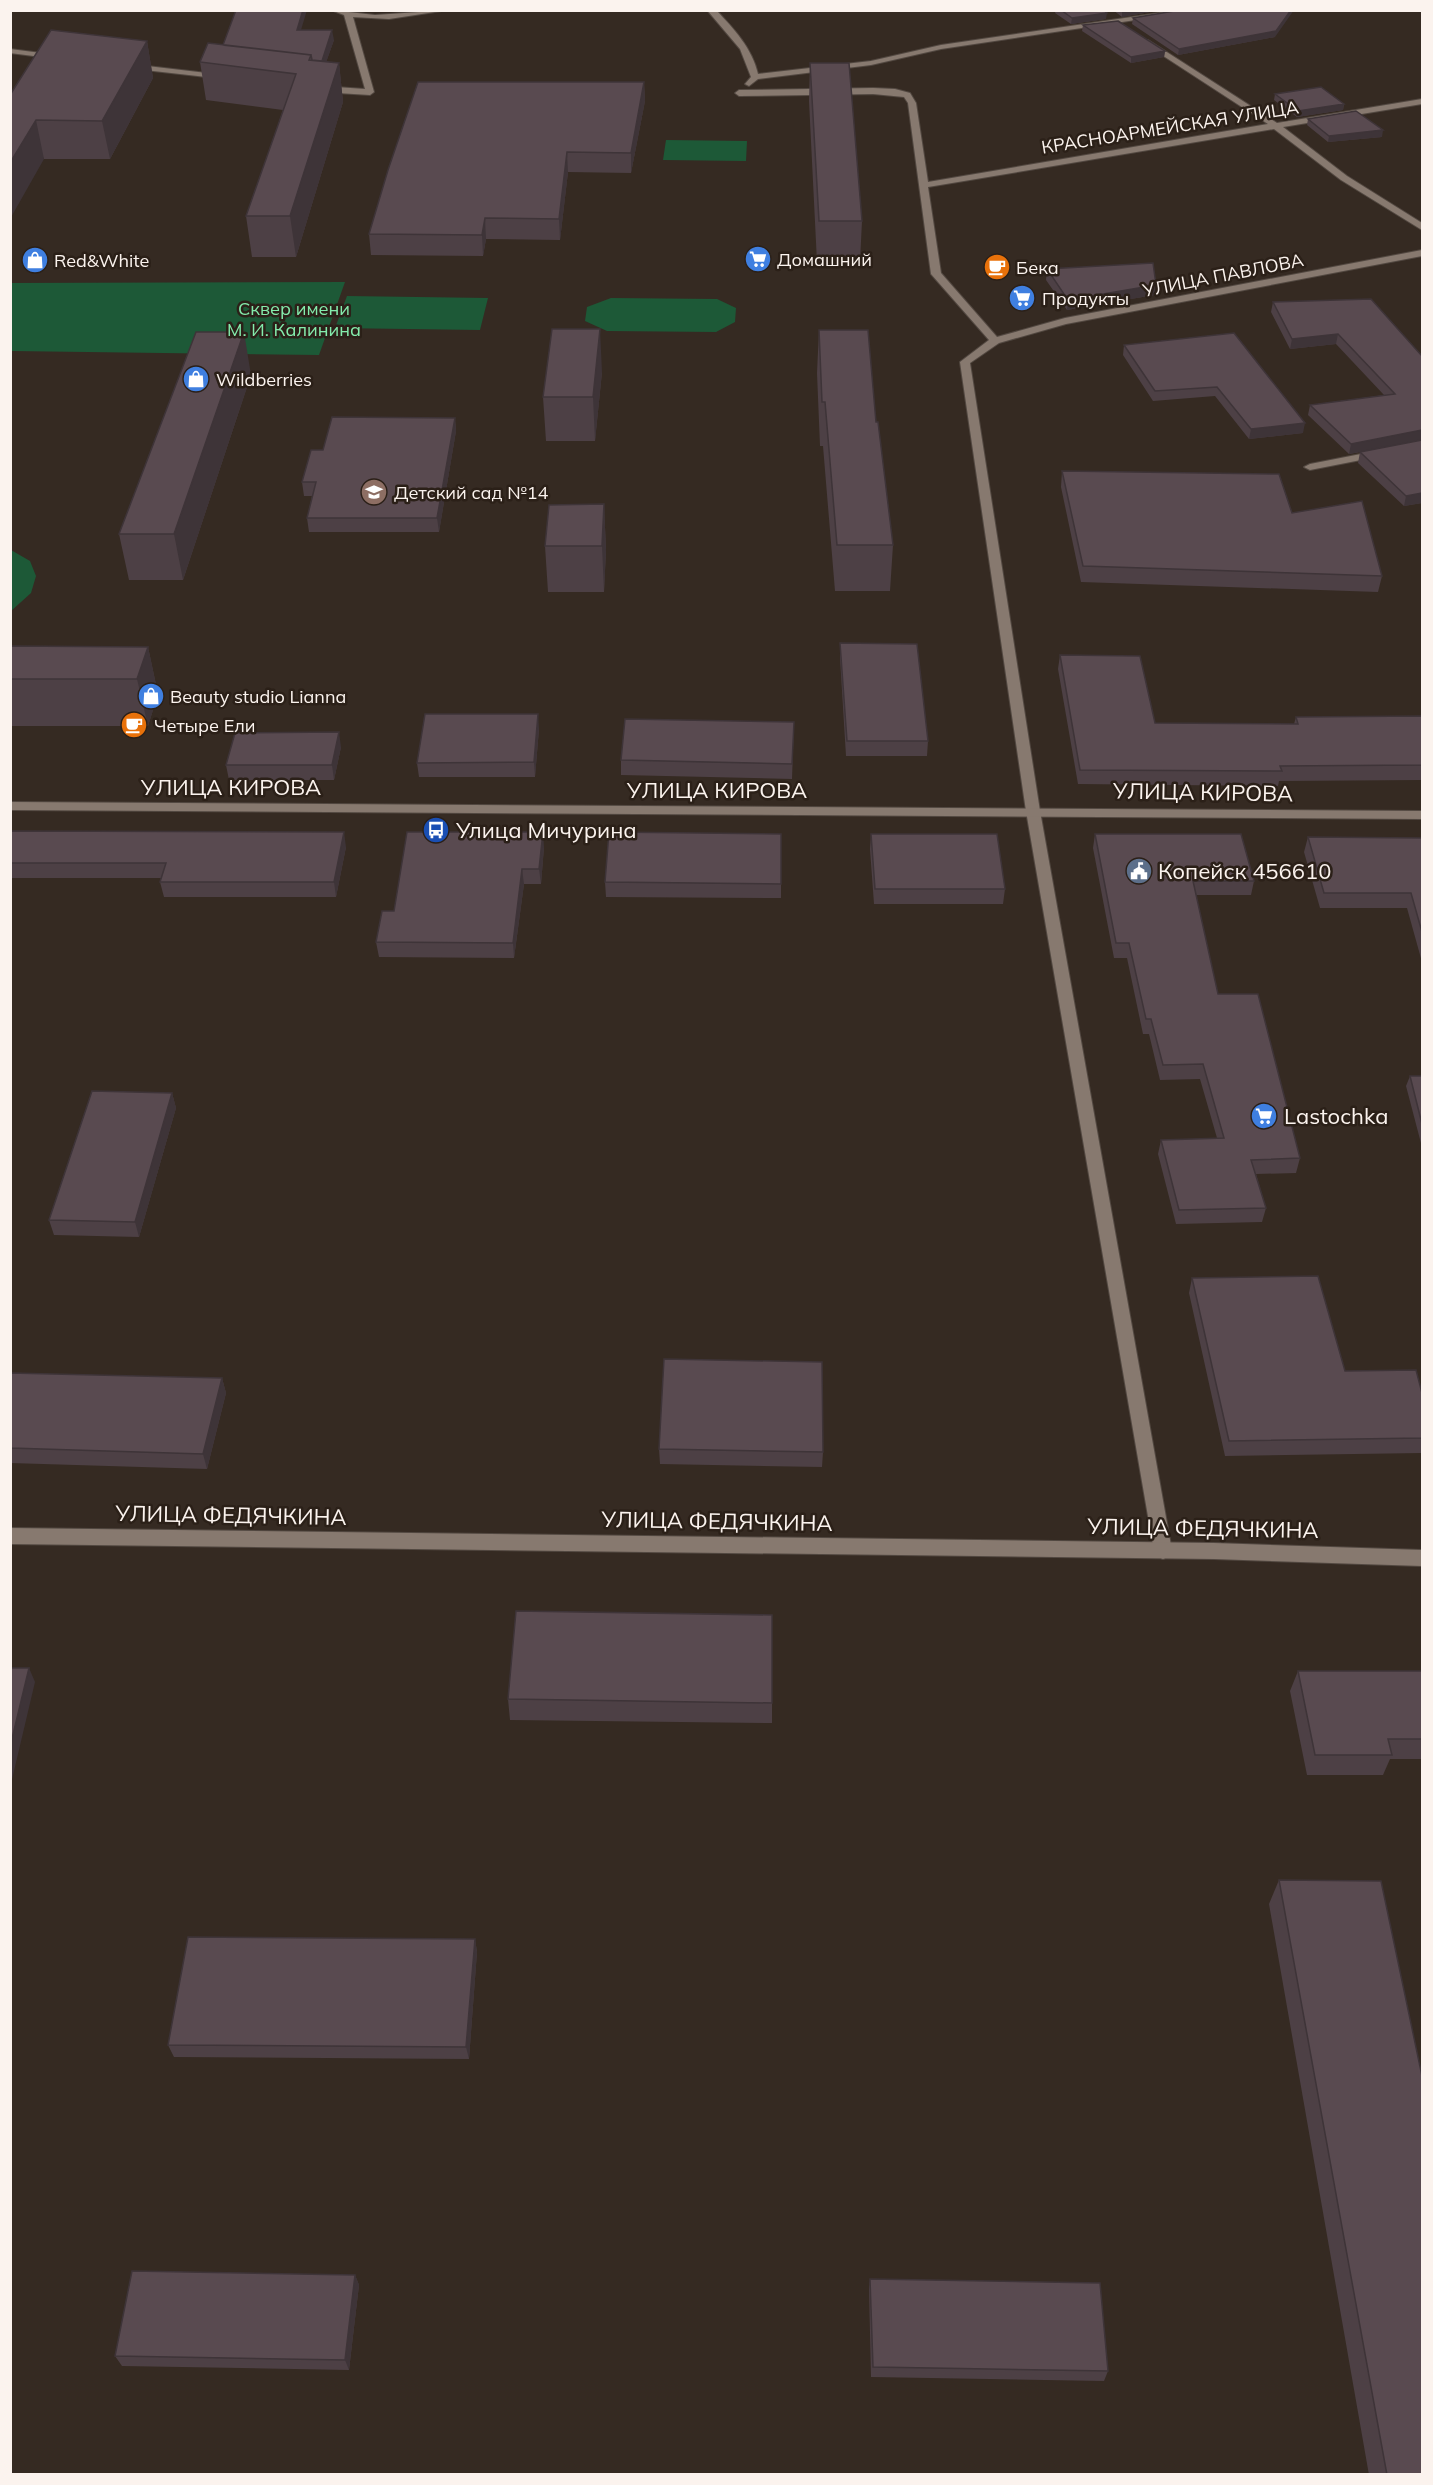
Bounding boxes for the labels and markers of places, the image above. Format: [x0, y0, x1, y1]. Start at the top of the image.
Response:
supermarket icon: Домашний [743, 244, 773, 274]
shop icon: Red&White [20, 245, 50, 275]
place label: Домашний [777, 248, 872, 271]
place label: Red&White [54, 249, 149, 272]
cafe icon: Бека [982, 252, 1012, 282]
place label: Бека [1016, 256, 1059, 279]
supermarket icon: Продукты [1007, 283, 1037, 313]
place label: Продукты [1042, 287, 1129, 310]
shop icon: Wildberries [181, 364, 211, 394]
place label: Wildberries [216, 368, 312, 391]
school or university icon: Детский сад №14 [359, 477, 389, 507]
place label: Детский сад №14 [394, 481, 549, 504]
shop icon: Beauty studio Lianna [136, 681, 166, 711]
place label: Beauty studio Lianna [170, 685, 346, 708]
cafe icon: Четыре Ели [119, 710, 149, 740]
place label: Четыре Ели [154, 714, 256, 737]
bus stop icon: Улица Мичурина [421, 815, 451, 845]
place label: Улица Мичурина [455, 816, 637, 844]
public building icon: Копейск 456610 [1124, 856, 1154, 886]
place label: Копейск 456610 [1158, 857, 1331, 885]
supermarket icon: Lastochka [1249, 1101, 1279, 1131]
place label: Lastochka [1284, 1102, 1388, 1130]

